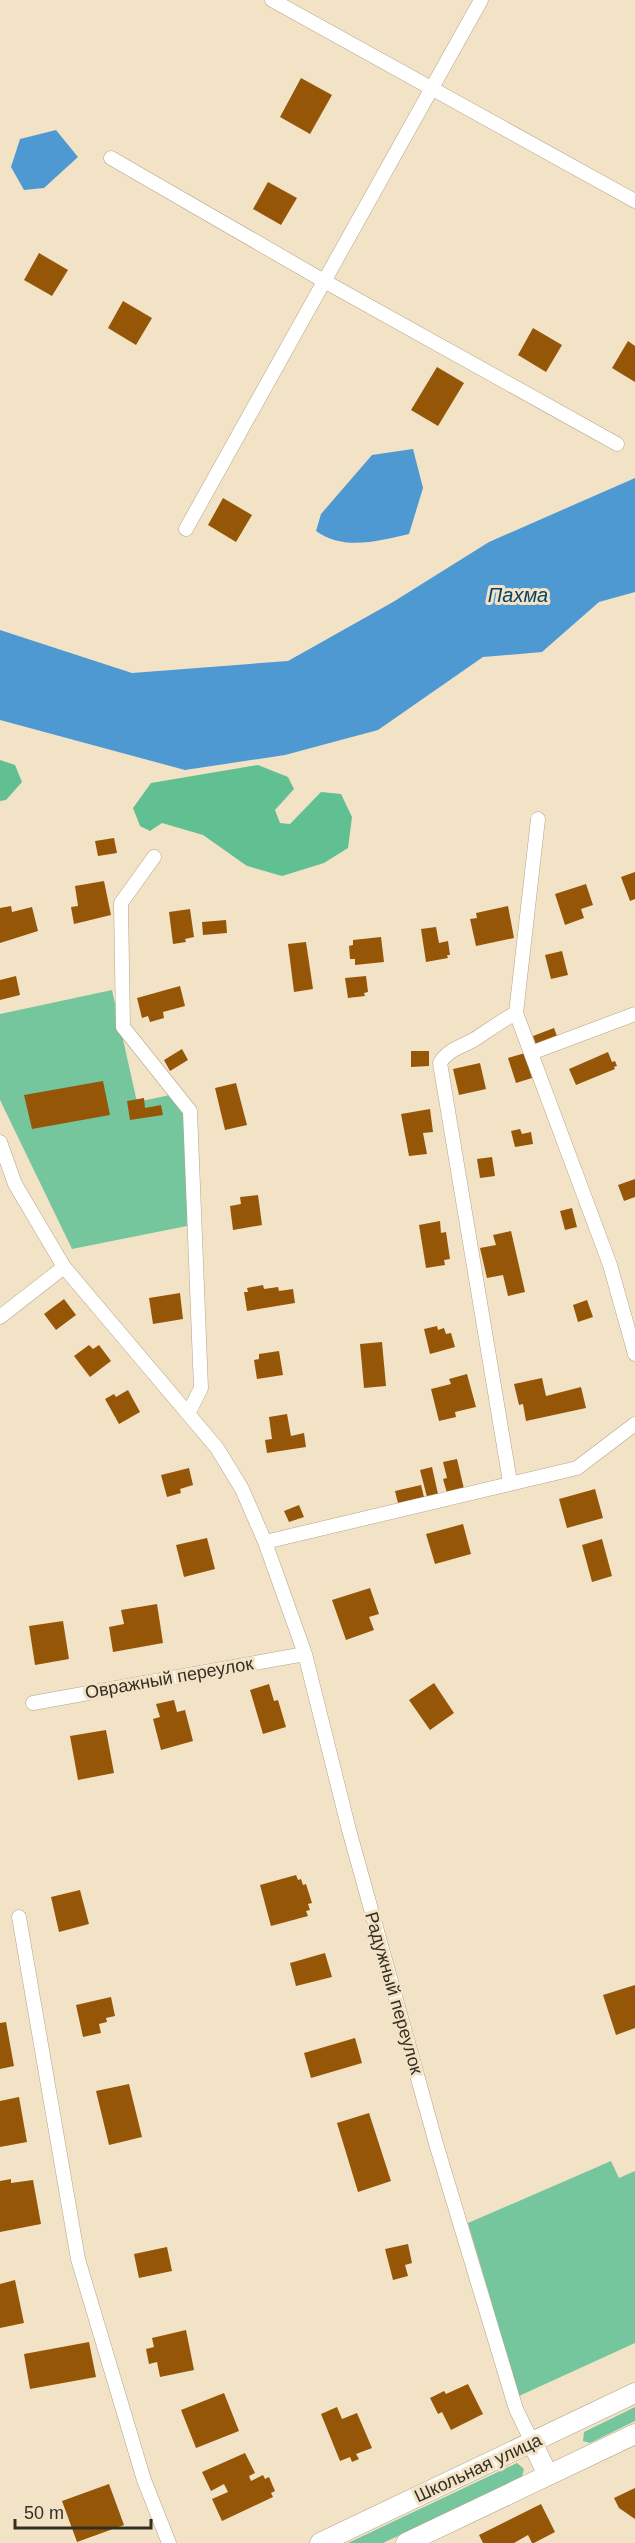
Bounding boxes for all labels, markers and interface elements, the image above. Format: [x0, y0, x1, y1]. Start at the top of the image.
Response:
water label: Пахма [488, 584, 548, 606]
street label: Овражный переулок [83, 1653, 255, 1703]
street label: Радужный переулок [361, 1910, 427, 2077]
street label: Школьная улица [411, 2429, 546, 2506]
scale bar [15, 2492, 152, 2530]
text: 50 m [24, 2503, 64, 2523]

